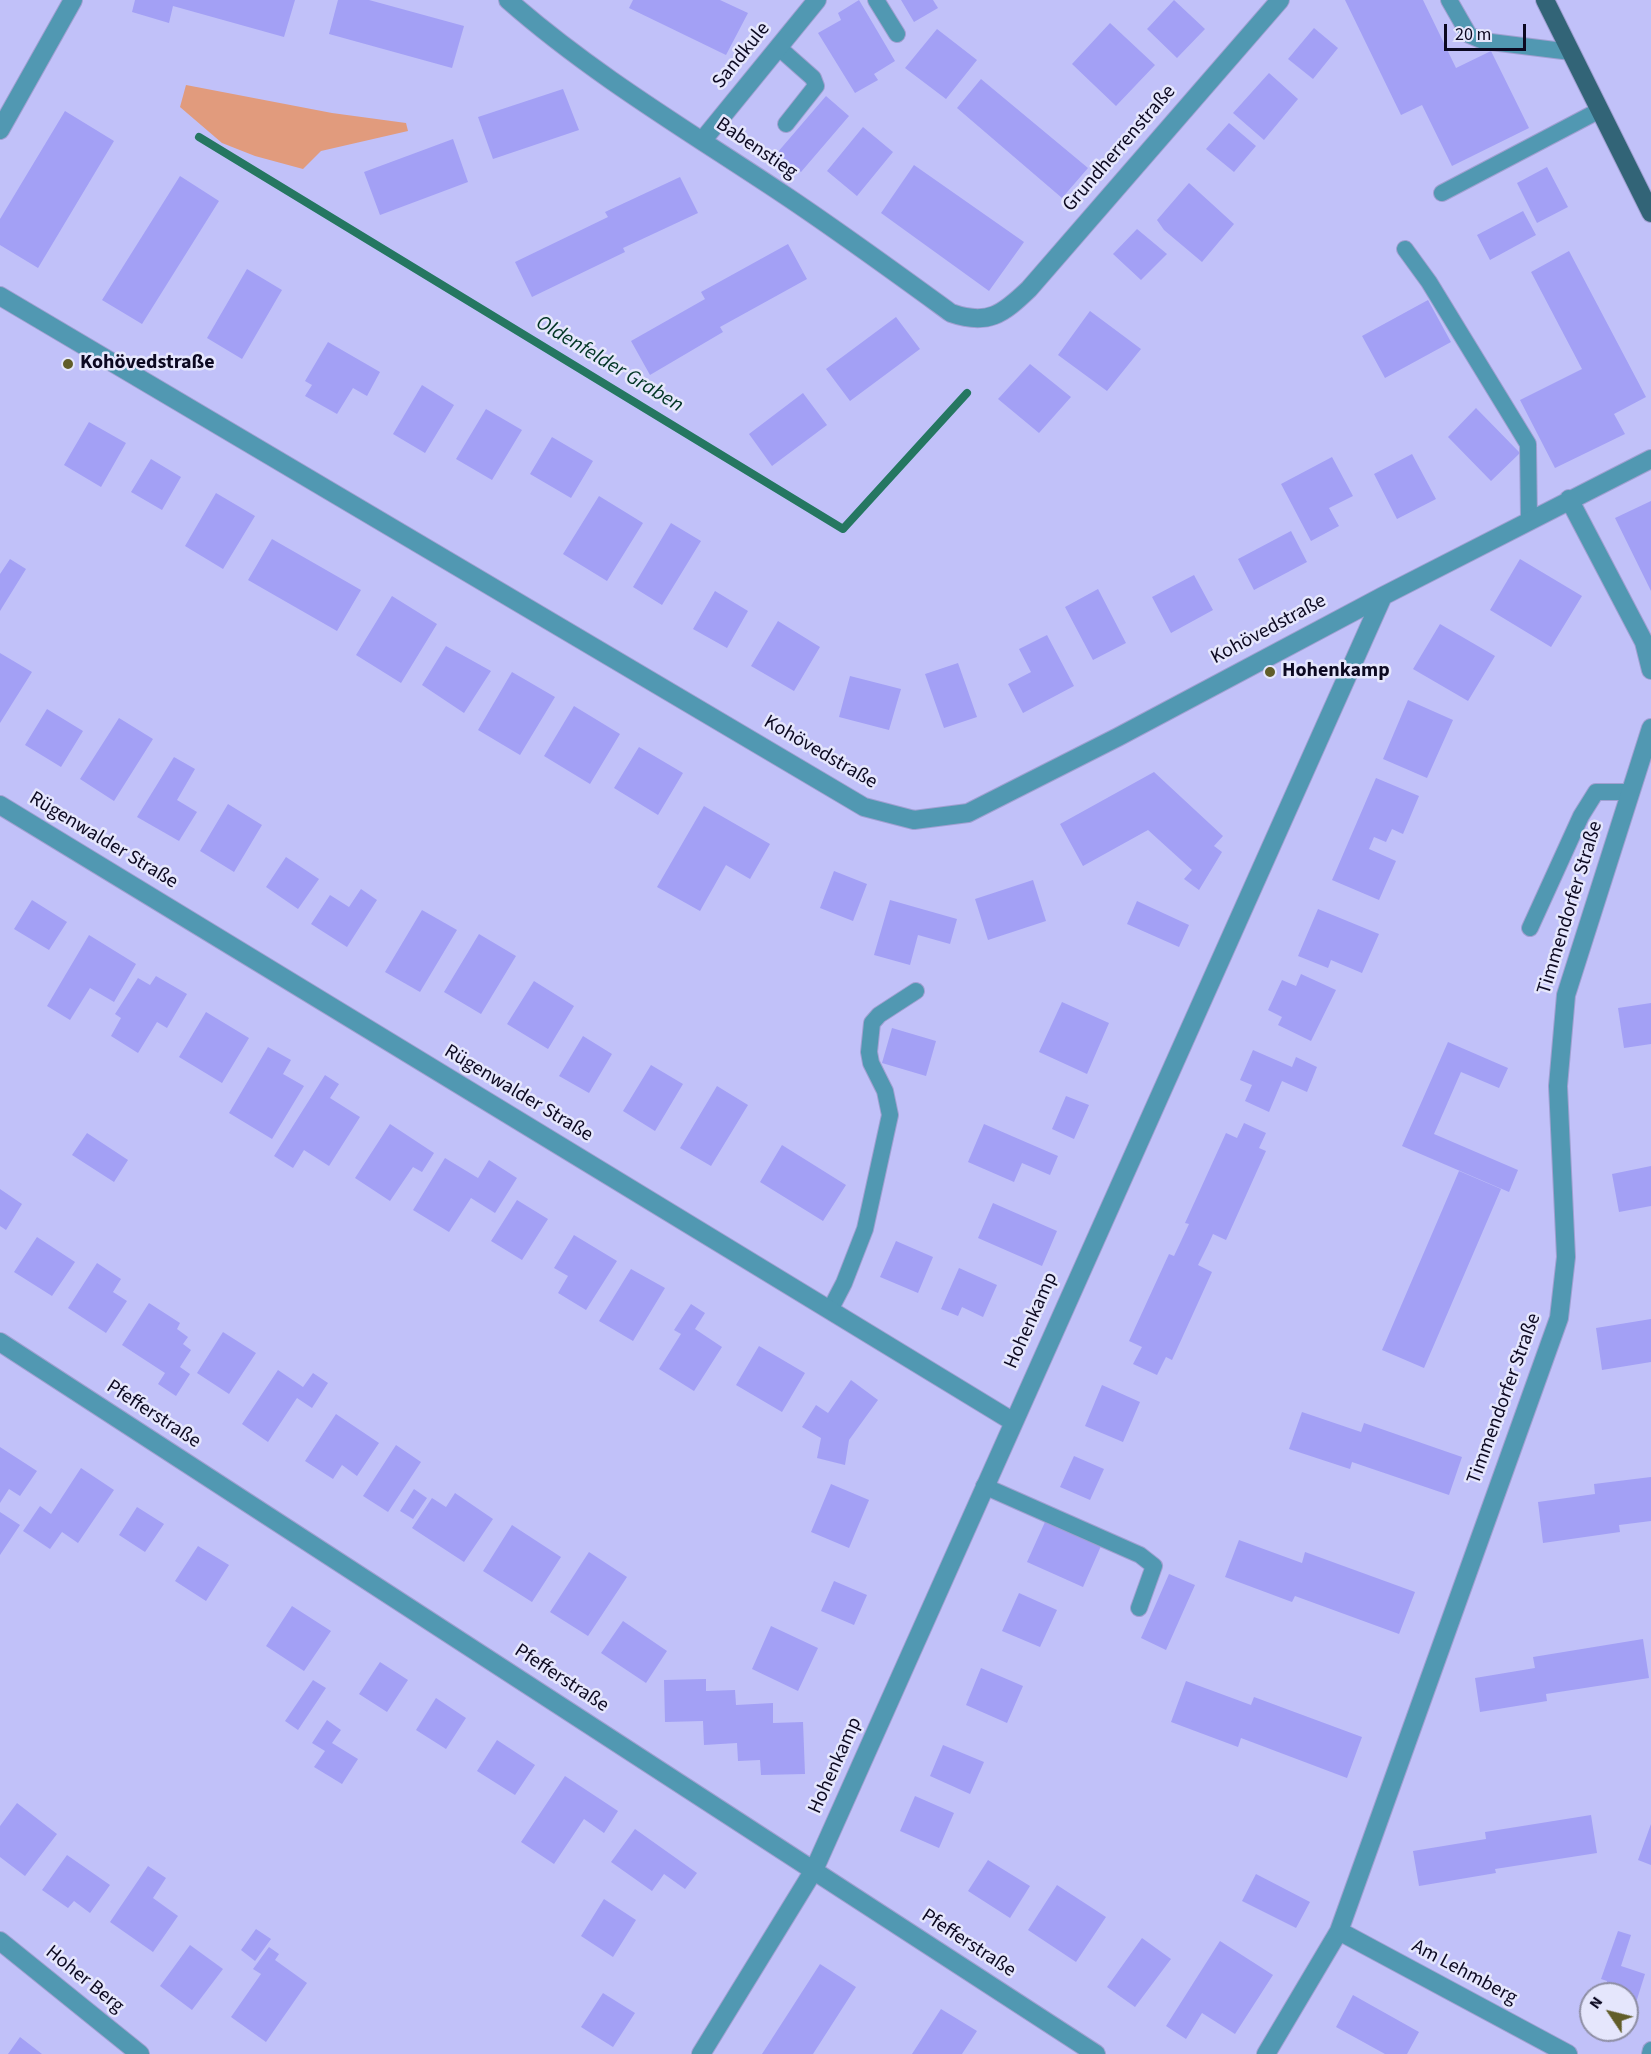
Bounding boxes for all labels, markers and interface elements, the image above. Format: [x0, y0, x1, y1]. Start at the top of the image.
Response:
scale bar [1447, 12, 1530, 50]
street label: Sandkule [708, 18, 776, 94]
text: 20 m [1455, 22, 1491, 47]
street label: Grundherrenstraße [1058, 81, 1182, 217]
street label: Babenstieg [711, 113, 801, 185]
water label: Oldenfelder Graben [531, 311, 687, 419]
place label: Kohövedstraße [80, 352, 215, 376]
marker: Kohövedstraße [61, 357, 75, 371]
street label: Kohövedstraße [1207, 590, 1331, 670]
place label: Hohenkamp [1282, 660, 1390, 684]
marker: Hohenkamp [1263, 665, 1277, 679]
street label: Kohövedstraße [759, 711, 881, 795]
street label: Rügenwalder Straße [24, 787, 182, 895]
street label: Timmendorfer Straße [1533, 818, 1609, 998]
street label: Rügenwalder Straße [439, 1040, 597, 1148]
street label: Hohenkamp [1000, 1269, 1064, 1373]
street label: Timmendorfer Straße [1463, 1310, 1547, 1488]
street label: Pfefferstraße [101, 1376, 205, 1454]
street label: Pfefferstraße [509, 1640, 613, 1718]
street label: Hohenkamp [804, 1714, 868, 1818]
street label: Pfefferstraße [916, 1905, 1020, 1983]
street label: Am Lehmberg [1407, 1935, 1521, 2011]
street label: Hoher Berg [40, 1941, 128, 2019]
north arrow [1579, 1982, 1639, 2042]
text: N [1584, 1992, 1608, 2013]

